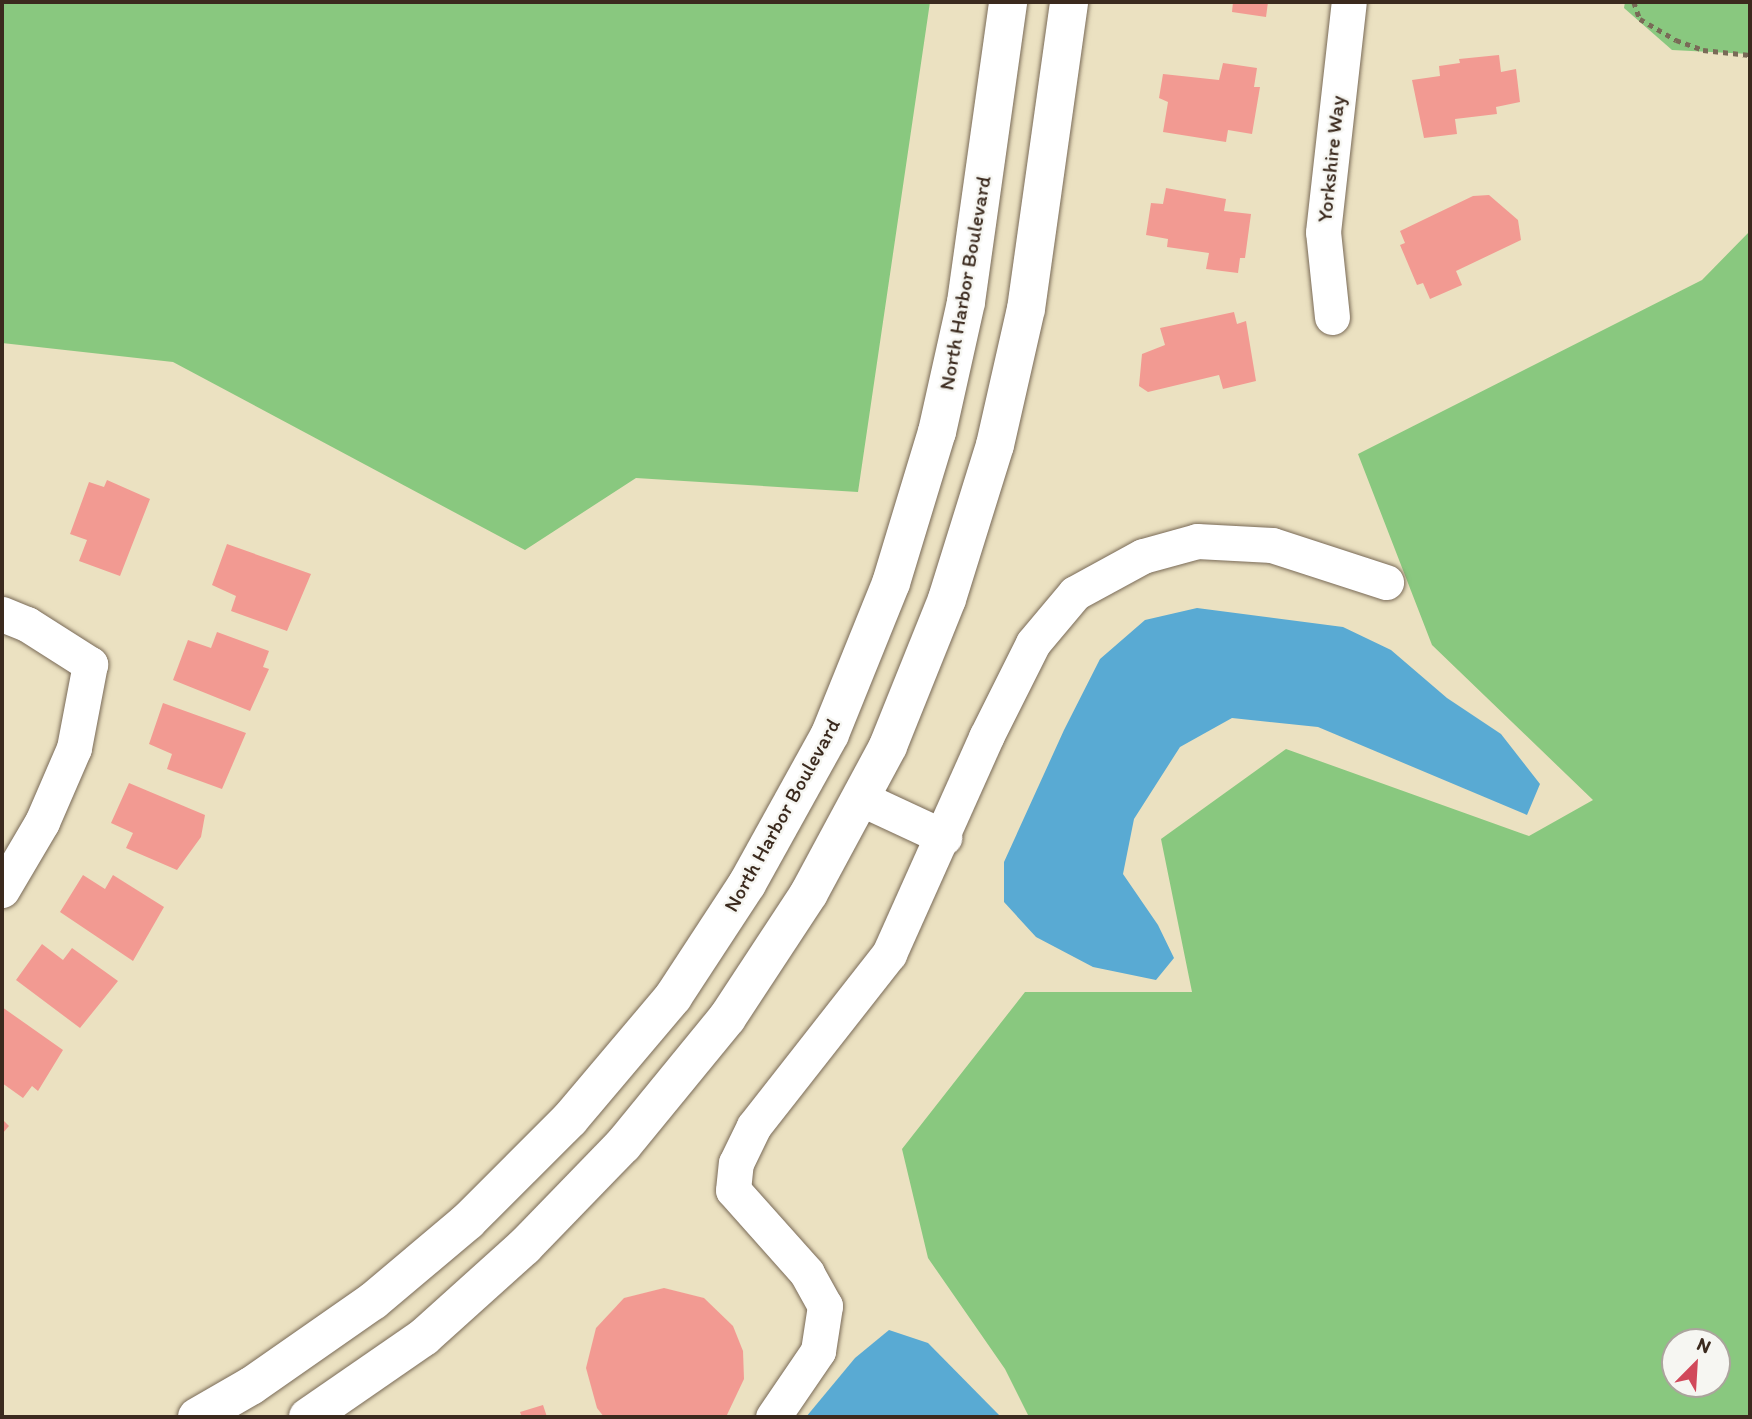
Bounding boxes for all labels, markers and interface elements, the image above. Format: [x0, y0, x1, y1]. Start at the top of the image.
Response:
street label: Yorkshire Way [1312, 95, 1350, 223]
street label: North Harbor Boulevard [934, 174, 996, 392]
street label: North Harbor Boulevard [718, 714, 846, 916]
north arrow [1661, 1328, 1731, 1398]
text: N [1693, 1332, 1714, 1358]

